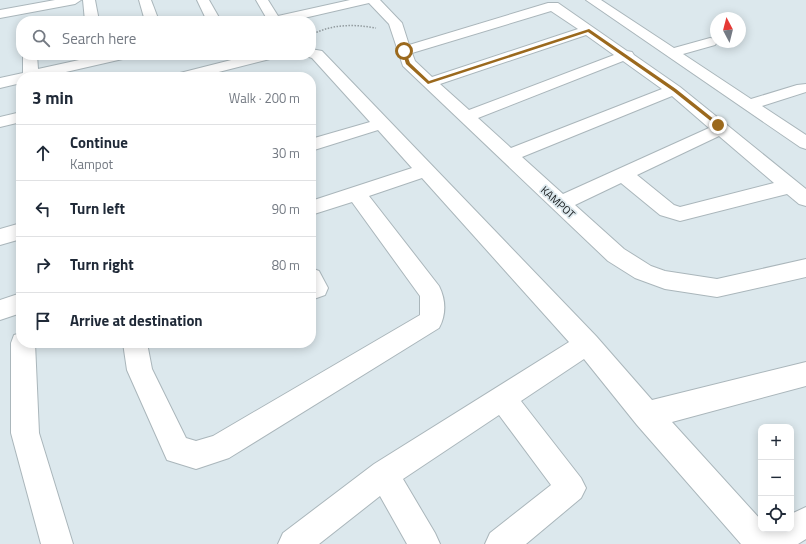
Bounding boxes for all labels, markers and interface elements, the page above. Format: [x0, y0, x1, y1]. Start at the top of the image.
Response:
north arrow [710, 12, 746, 48]
search box [16, 16, 316, 60]
icon: search [30, 27, 52, 49]
text: Search here [62, 27, 136, 50]
route start [395, 42, 413, 60]
text: 3 min [32, 85, 73, 111]
text: Walk · 200 m [229, 88, 300, 108]
route end [709, 116, 727, 134]
text: Continue [70, 131, 128, 154]
icon: ahead [32, 142, 54, 164]
text: 30 m [272, 143, 300, 163]
text: Kampot [70, 154, 113, 174]
street label: KAMPOT [537, 182, 579, 222]
text: Turn left [70, 197, 125, 220]
icon: left [32, 198, 54, 220]
text: 90 m [272, 199, 300, 219]
text: Turn right [70, 253, 134, 276]
icon: right [32, 254, 54, 276]
text: 80 m [272, 255, 300, 275]
text: Arrive at destination [70, 309, 203, 332]
icon: arrive [32, 310, 54, 332]
map controls [758, 424, 794, 532]
button: + [758, 424, 794, 460]
button: − [758, 460, 794, 496]
button: locate [758, 496, 794, 532]

